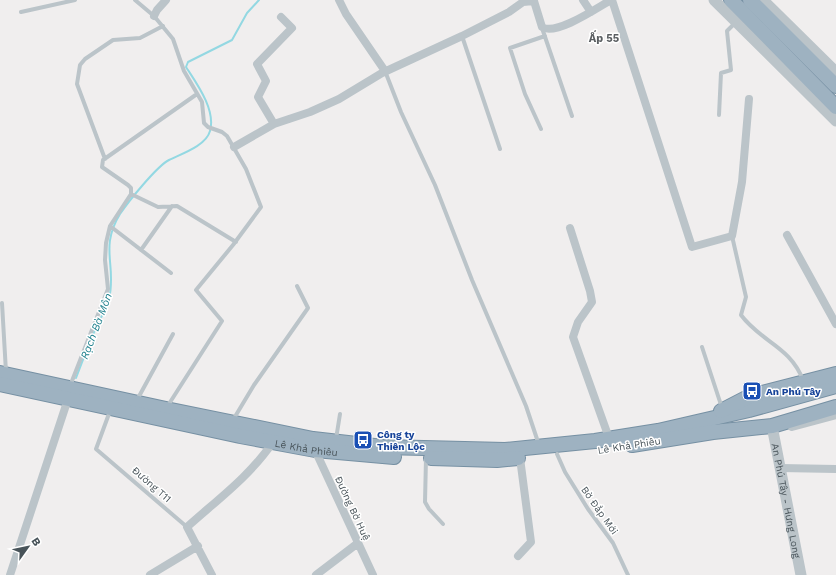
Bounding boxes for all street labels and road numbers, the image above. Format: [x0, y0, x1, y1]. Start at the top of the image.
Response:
street label: Lê Khả Phiêu [597, 435, 661, 456]
street label: Lê Khả Phiêu [274, 438, 338, 458]
street label: An Phú Tây - Hưng Long [769, 442, 803, 560]
street label: Đường T11 [130, 464, 173, 504]
street label: Đường Bờ Huệ [333, 474, 372, 542]
street label: Bờ Đắp Mới [579, 484, 621, 536]

